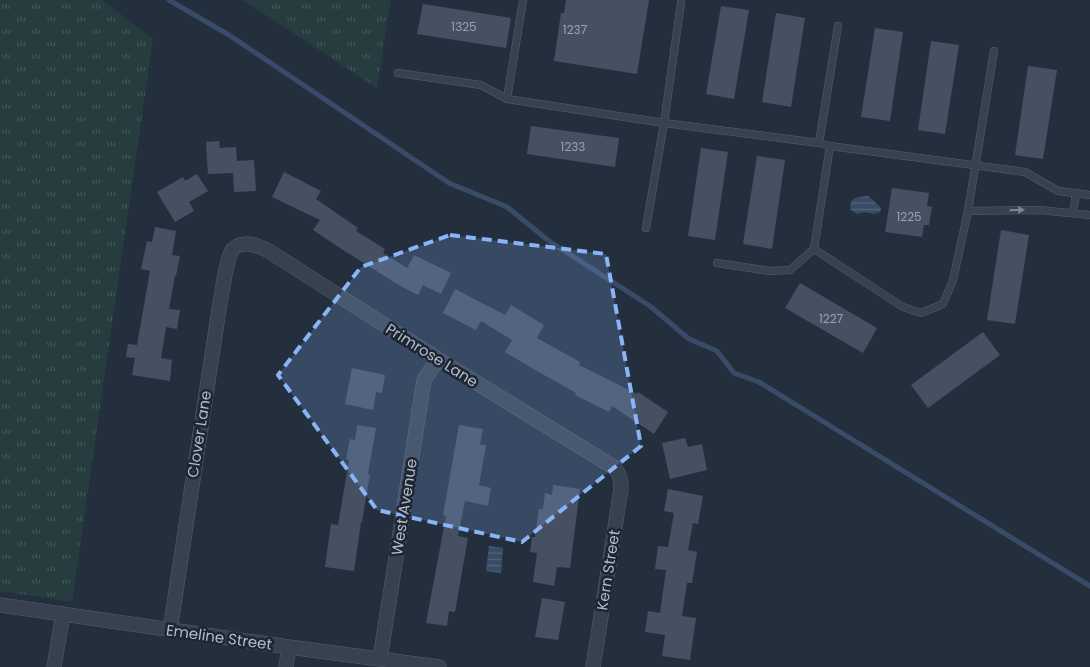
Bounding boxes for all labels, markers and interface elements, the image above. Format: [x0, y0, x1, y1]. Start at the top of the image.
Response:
house number: 1325 [451, 18, 477, 35]
house number: 1237 [563, 21, 588, 38]
house number: 1233 [561, 138, 585, 155]
one-way arrow [1009, 206, 1025, 214]
house number: 1225 [896, 208, 922, 225]
house number: 1227 [819, 310, 844, 327]
street label: Primrose Lane [382, 318, 482, 392]
street label: Clover Lane [182, 389, 216, 479]
street label: West Avenue [386, 457, 422, 557]
street label: Kern Street [591, 528, 625, 612]
street label: Emeline Street [165, 619, 273, 655]

